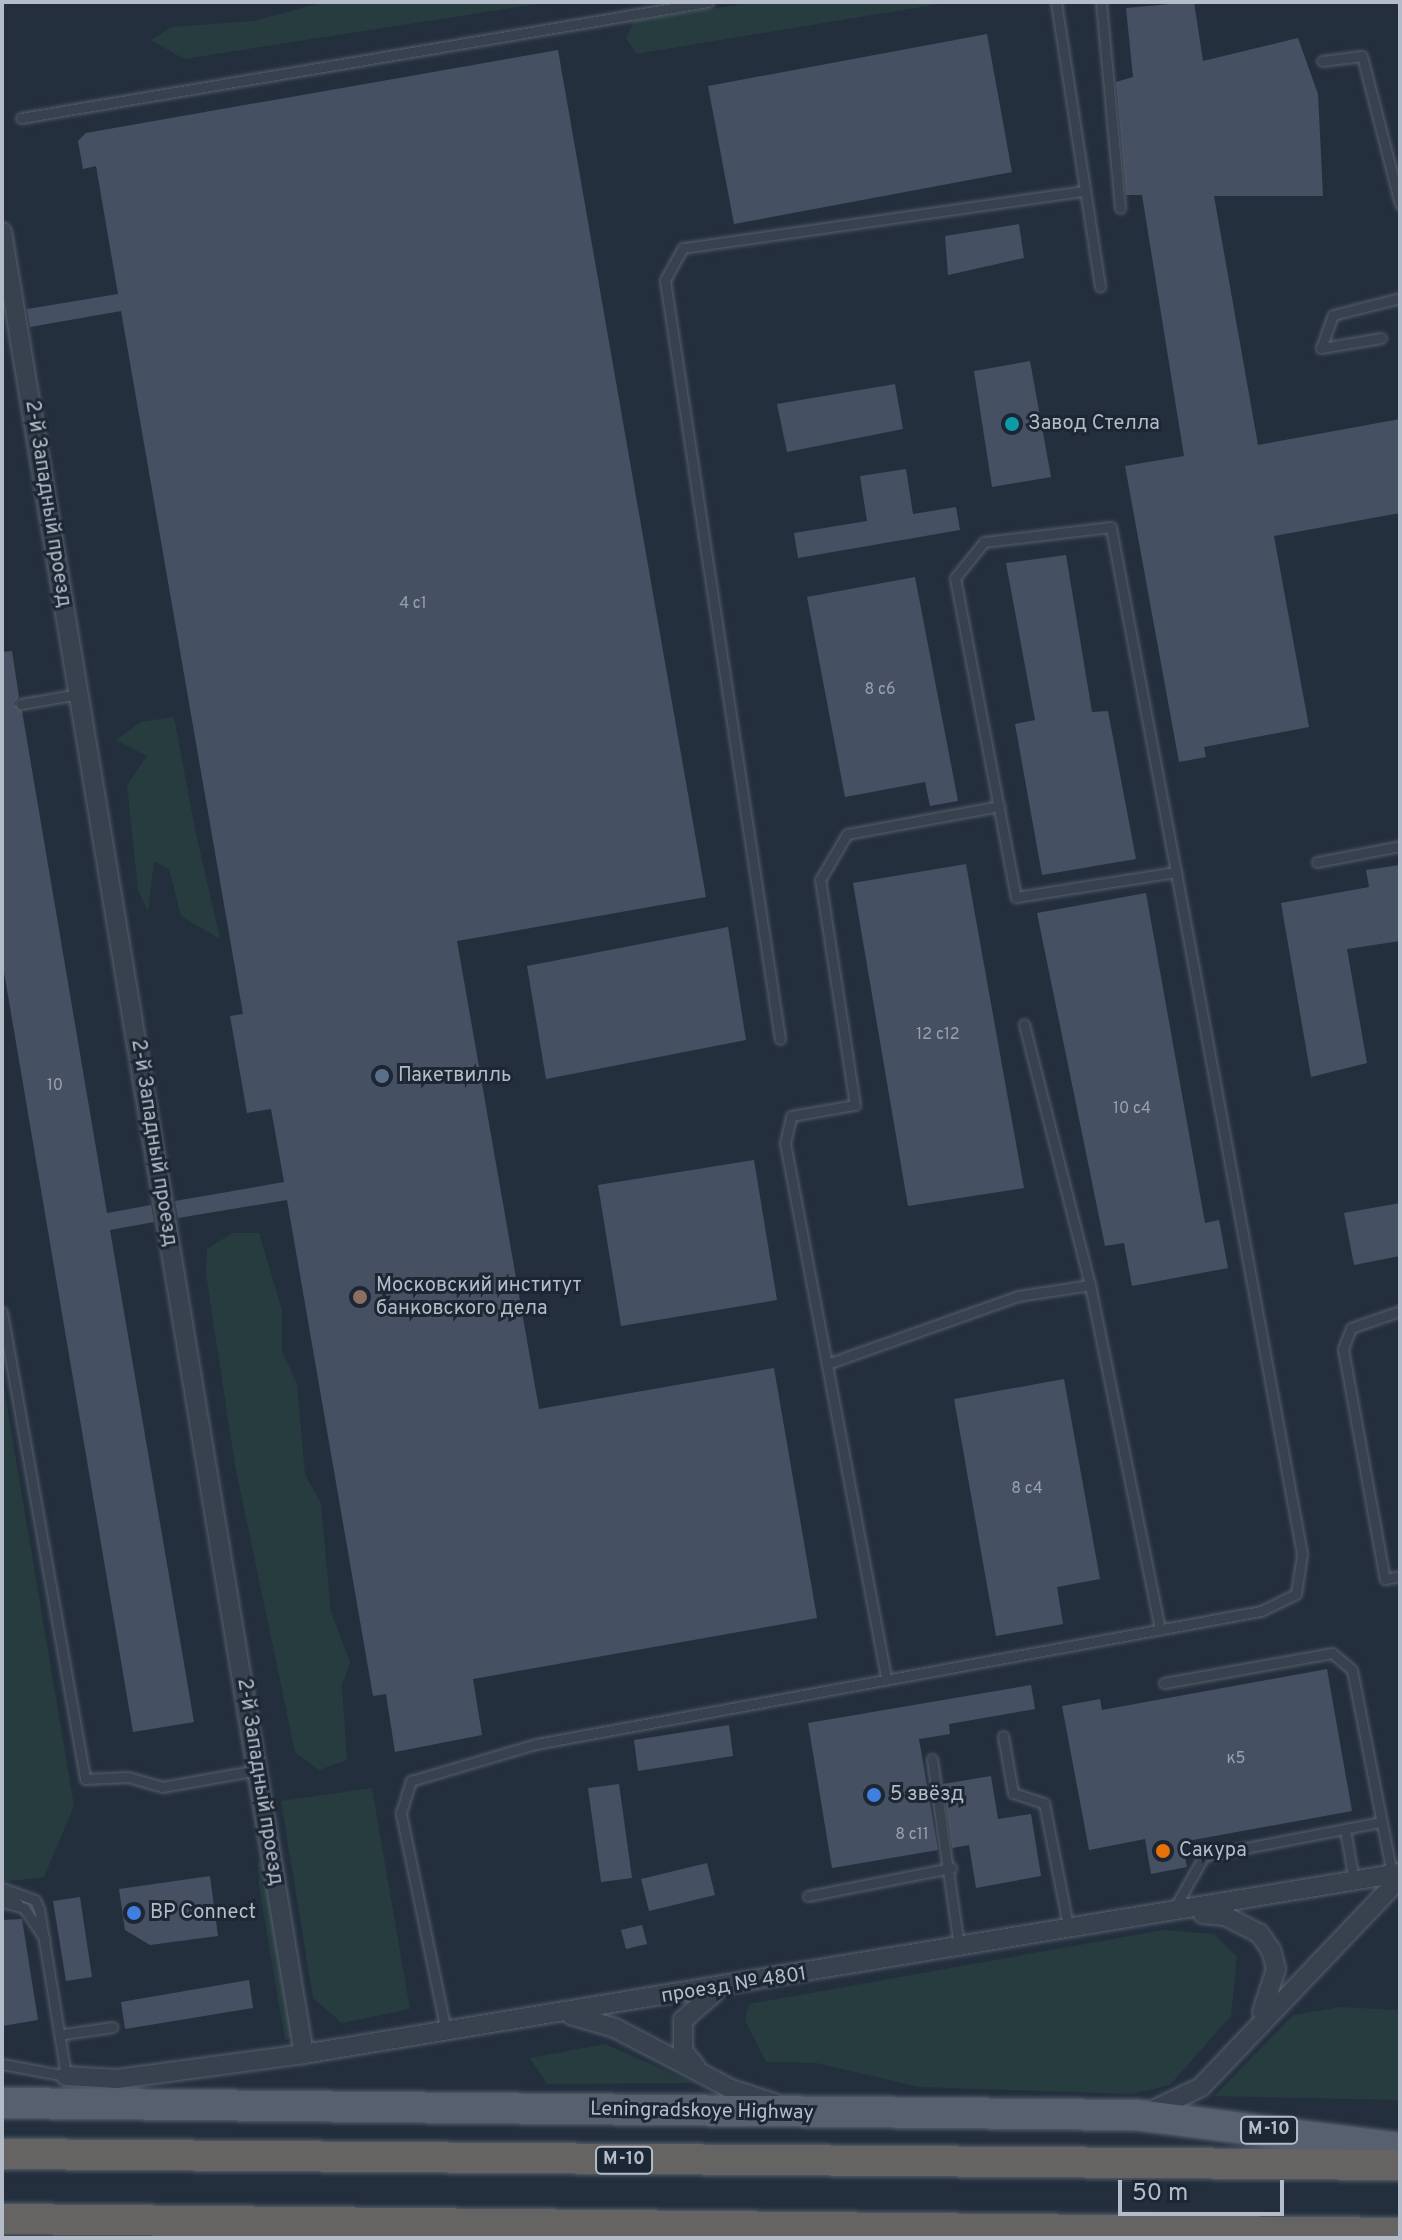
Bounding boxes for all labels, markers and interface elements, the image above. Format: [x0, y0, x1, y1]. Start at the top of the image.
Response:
street label: 2-й Западный проезд [19, 399, 75, 609]
place label: Завод Стелла [1028, 412, 1160, 436]
marker: Завод Стелла [1003, 415, 1021, 433]
house number: 4 с1 [399, 594, 427, 614]
house number: 8 с6 [864, 680, 896, 700]
house number: 12 с12 [916, 1025, 960, 1045]
street label: 2-й Западный проезд [125, 1038, 181, 1248]
place label: Пакетвилль [398, 1064, 511, 1088]
marker: Пакетвилль [373, 1067, 391, 1085]
house number: 10 [47, 1076, 63, 1096]
house number: 10 с4 [1113, 1099, 1151, 1119]
place label: Московский институт банковского дела [376, 1274, 582, 1321]
marker: Московский институт банковского дела [351, 1288, 369, 1306]
house number: 8 с4 [1011, 1479, 1043, 1499]
street label: 2-й Западный проезд [231, 1677, 287, 1887]
house number: к5 [1227, 1749, 1245, 1769]
place label: 5 звёзд [890, 1783, 964, 1807]
marker: 5 звёзд [865, 1786, 883, 1804]
house number: 8 с11 [895, 1825, 929, 1845]
place label: Сакура [1179, 1839, 1247, 1863]
marker: Сакура [1154, 1842, 1172, 1860]
place label: ВР Connect [150, 1901, 256, 1925]
marker: ВР Connect [125, 1904, 143, 1922]
street label: проезд № 4801 [660, 1963, 808, 2009]
street label: Leningradskoye Highway [590, 2098, 814, 2126]
road number: М-10 [1239, 2116, 1299, 2144]
road number: М-10 [594, 2146, 654, 2174]
scale bar [1122, 2164, 1288, 2214]
text: 50 m [1132, 2179, 1188, 2209]

